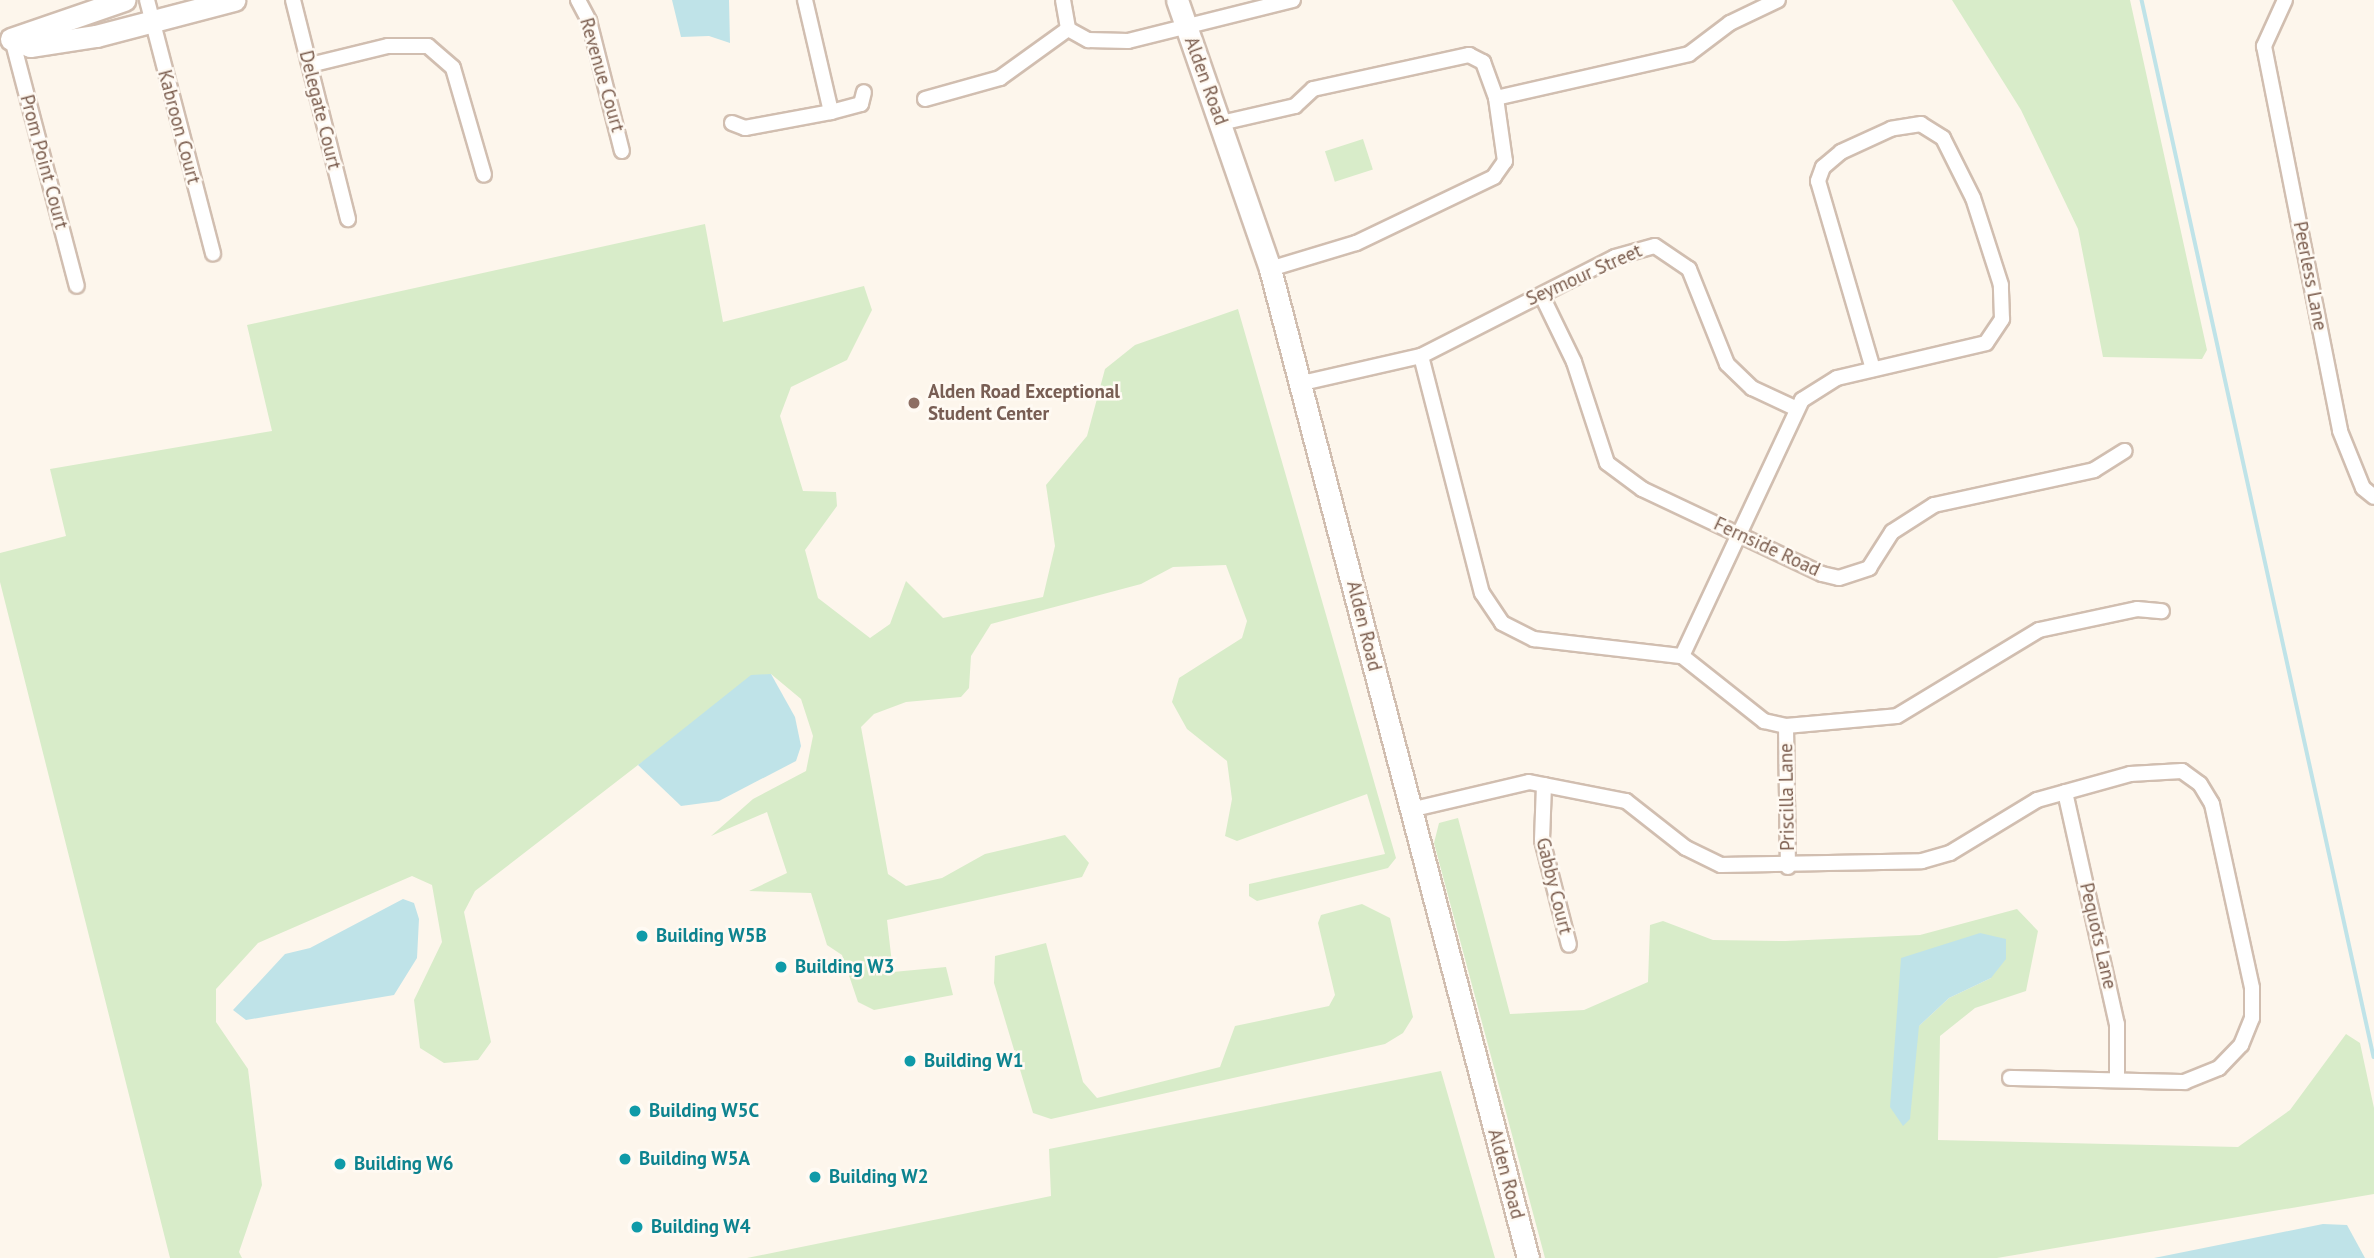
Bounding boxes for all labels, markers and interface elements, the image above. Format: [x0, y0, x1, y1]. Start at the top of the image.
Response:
street label: Revenue Court [575, 15, 629, 135]
street label: Alden Road [1180, 34, 1232, 128]
street label: Delegate Court [294, 48, 346, 172]
street label: Kabroon Court [153, 67, 205, 187]
street label: Prom Point Court [15, 92, 73, 232]
street label: Peerless Lane [2288, 220, 2332, 332]
street label: Seymour Street [1523, 239, 1645, 311]
place label: Alden Road Exceptional Student Center [928, 381, 1120, 425]
marker: Alden Road Exceptional Student Center [906, 395, 922, 411]
street label: Fernside Road [1710, 512, 1824, 582]
street label: Alden Road [1342, 578, 1386, 674]
street label: Priscilla Lane [1775, 743, 1799, 851]
street label: Gabby Court [1531, 835, 1577, 937]
street label: Pequots Lane [2075, 881, 2121, 991]
place label: Building W5B [656, 925, 767, 947]
marker: Building W5B [634, 928, 650, 944]
place label: Building W3 [795, 956, 895, 978]
marker: Building W3 [773, 959, 789, 975]
place label: Building W1 [924, 1050, 1024, 1072]
marker: Building W1 [902, 1053, 918, 1069]
place label: Building W5C [649, 1100, 760, 1122]
marker: Building W5C [627, 1103, 643, 1119]
street label: Alden Road [1483, 1127, 1529, 1221]
place label: Building W5A [639, 1148, 750, 1170]
marker: Building W5A [617, 1151, 633, 1167]
place label: Building W6 [354, 1153, 454, 1175]
marker: Building W6 [332, 1156, 348, 1172]
place label: Building W2 [829, 1166, 929, 1188]
marker: Building W2 [807, 1169, 823, 1185]
place label: Building W4 [651, 1216, 751, 1238]
marker: Building W4 [629, 1219, 645, 1235]

